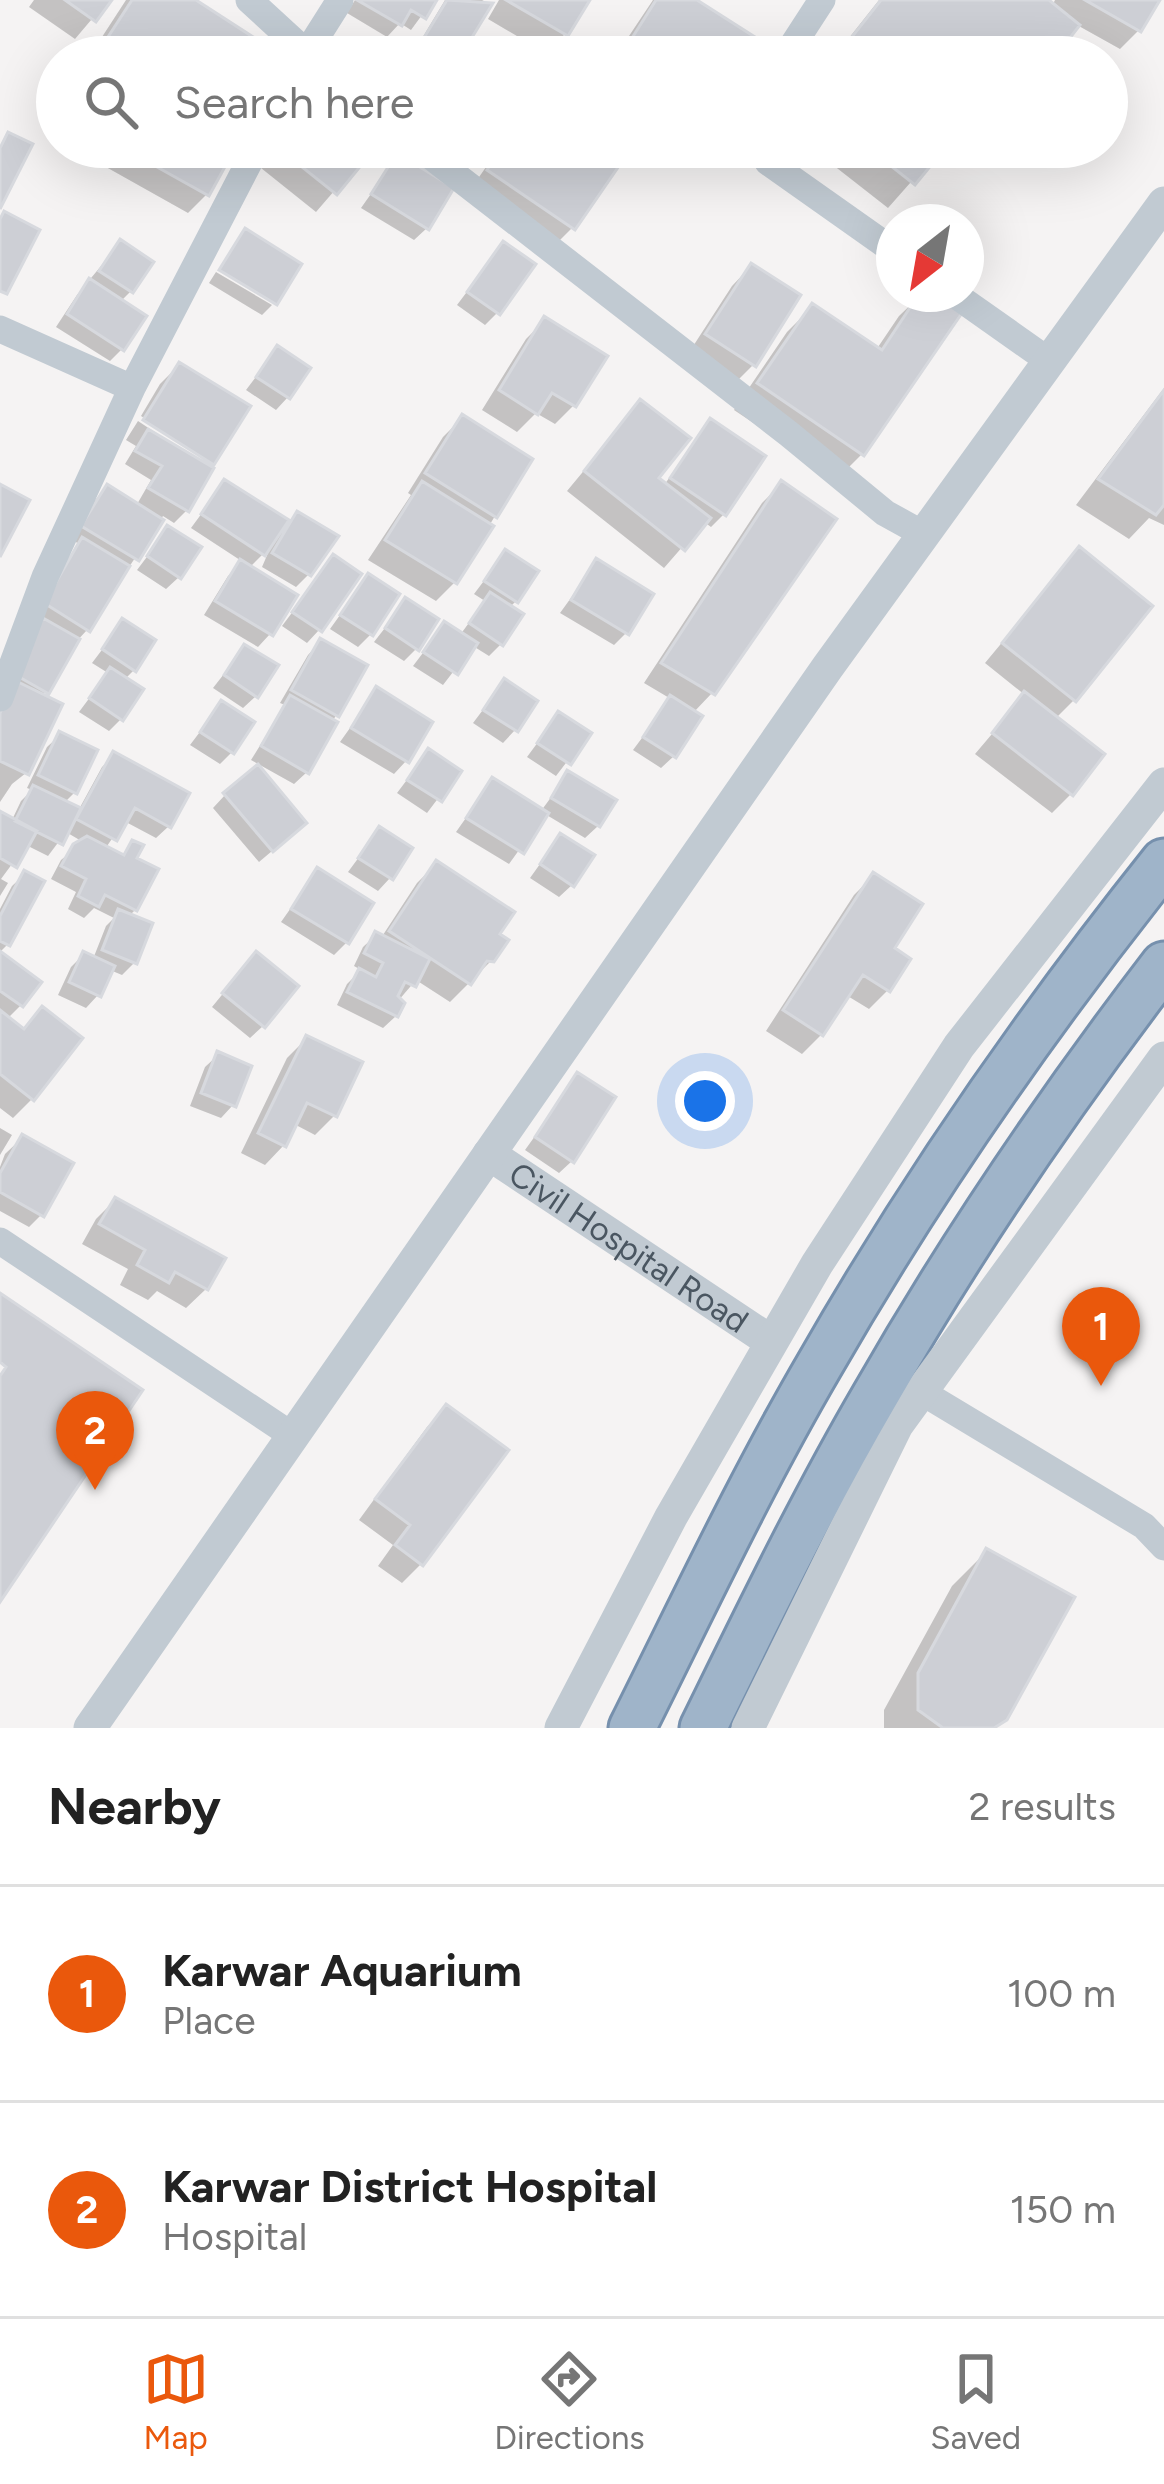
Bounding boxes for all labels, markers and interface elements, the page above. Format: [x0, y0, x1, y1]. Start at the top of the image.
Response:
search box [36, 36, 1128, 168]
icon: search [78, 69, 144, 135]
text: Search here [174, 75, 414, 129]
north arrow [876, 204, 984, 312]
your location [675, 1071, 735, 1131]
street label: Civil Hospital Road [502, 1154, 755, 1341]
pin: 1 [1062, 1287, 1140, 1386]
pin: 2 [56, 1391, 134, 1490]
text: Nearby [48, 1776, 221, 1837]
text: 2 results [969, 1783, 1116, 1830]
text: Karwar Aquarium [162, 1943, 522, 1997]
text: 1 [79, 1970, 95, 2017]
text: 100 m [1007, 1970, 1116, 2017]
text: Place [162, 1997, 255, 2044]
text: Karwar District Hospital [162, 2159, 657, 2213]
text: 2 [76, 2186, 98, 2233]
text: 150 m [1010, 2186, 1116, 2233]
text: Hospital [162, 2213, 307, 2260]
tab: Map [143, 2346, 209, 2457]
tab: Directions [494, 2346, 645, 2457]
tab: Saved [930, 2346, 1021, 2457]

